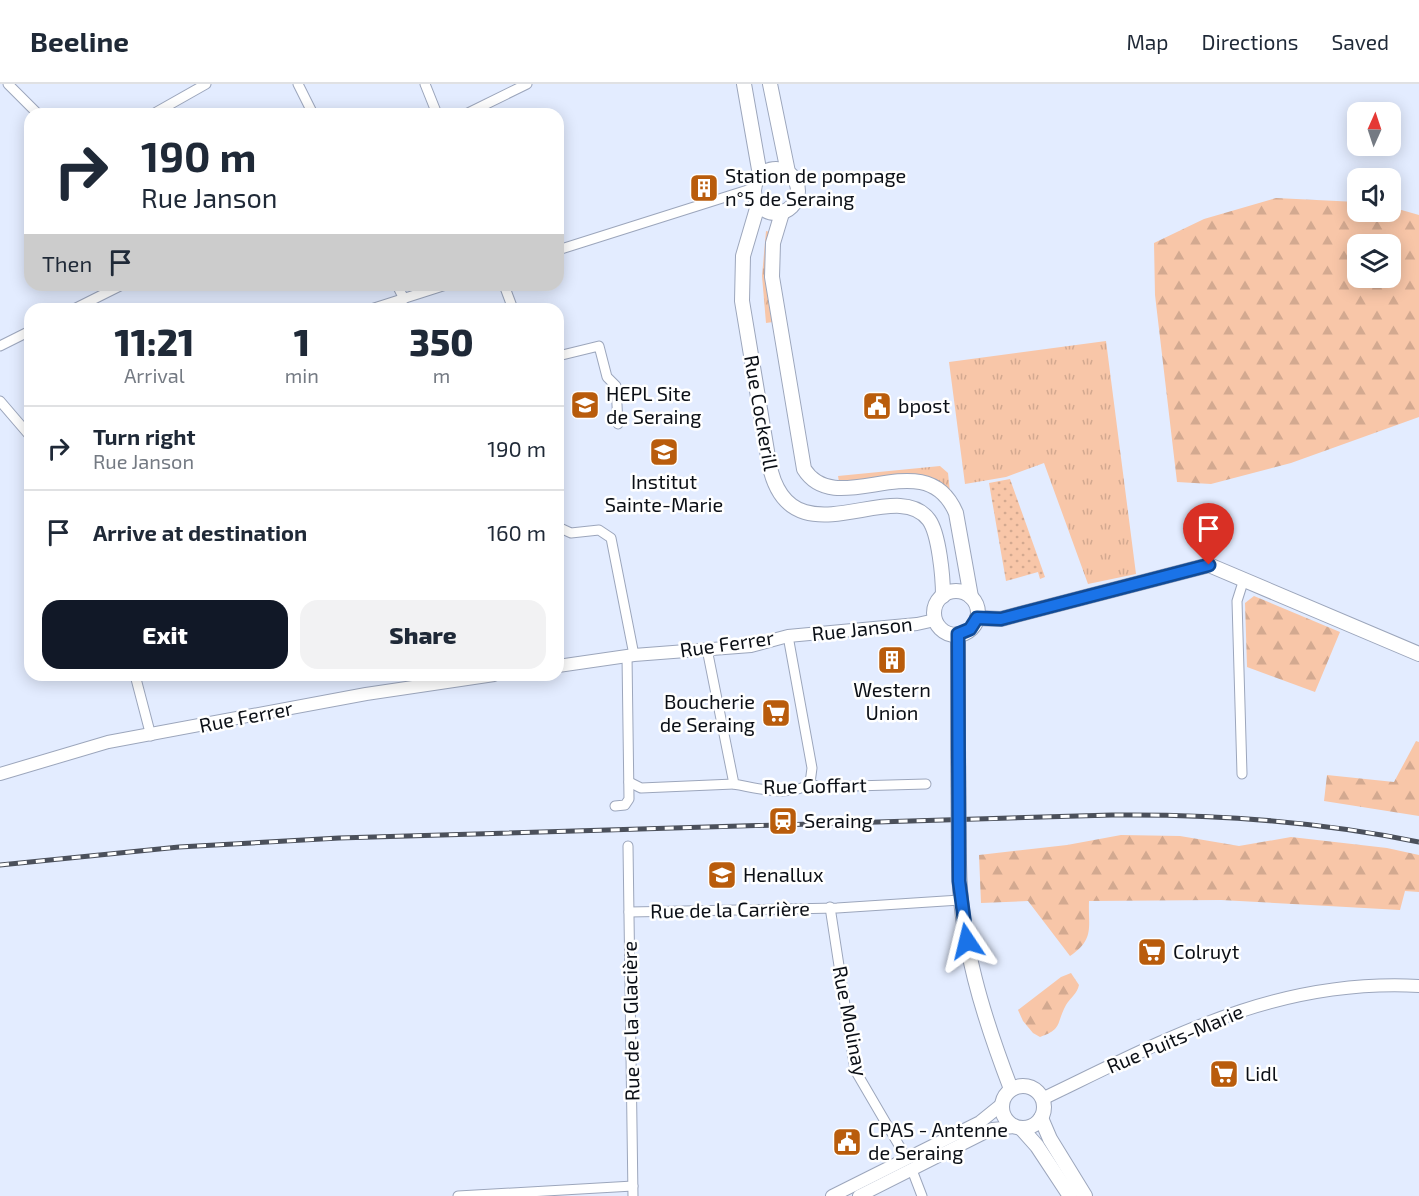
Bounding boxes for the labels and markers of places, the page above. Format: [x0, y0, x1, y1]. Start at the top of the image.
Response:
place label: Station de pompage n°5 de Seraing [725, 163, 906, 210]
building icon: Station de pompage n°5 de Seraing [688, 172, 720, 204]
place label: HEPL Site de Seraing [606, 381, 701, 428]
school or university icon: HEPL Site de Seraing [569, 389, 601, 421]
public building icon: bpost [861, 390, 893, 422]
place label: bpost [898, 393, 951, 417]
school or university icon: Institut Sainte-Marie [648, 436, 680, 468]
place label: Institut Sainte-Marie [605, 469, 723, 516]
pin [1183, 503, 1234, 565]
building icon: Western Union [876, 644, 908, 676]
place label: Western Union [853, 677, 931, 724]
place label: Boucherie de Seraing [660, 689, 755, 736]
supermarket icon: Boucherie de Seraing [760, 697, 792, 729]
station icon: Seraing [767, 805, 799, 837]
place label: Seraing [804, 808, 873, 832]
school or university icon: Henallux [706, 859, 738, 891]
place label: Henallux [743, 862, 824, 886]
supermarket icon: Colruyt [1136, 936, 1168, 968]
place label: Colruyt [1173, 939, 1240, 963]
supermarket icon: Lidl [1208, 1058, 1240, 1090]
place label: Lidl [1245, 1061, 1278, 1085]
place label: CPAS - Antenne de Seraing [868, 1117, 1008, 1164]
public building icon: CPAS - Antenne de Seraing [831, 1126, 863, 1158]

